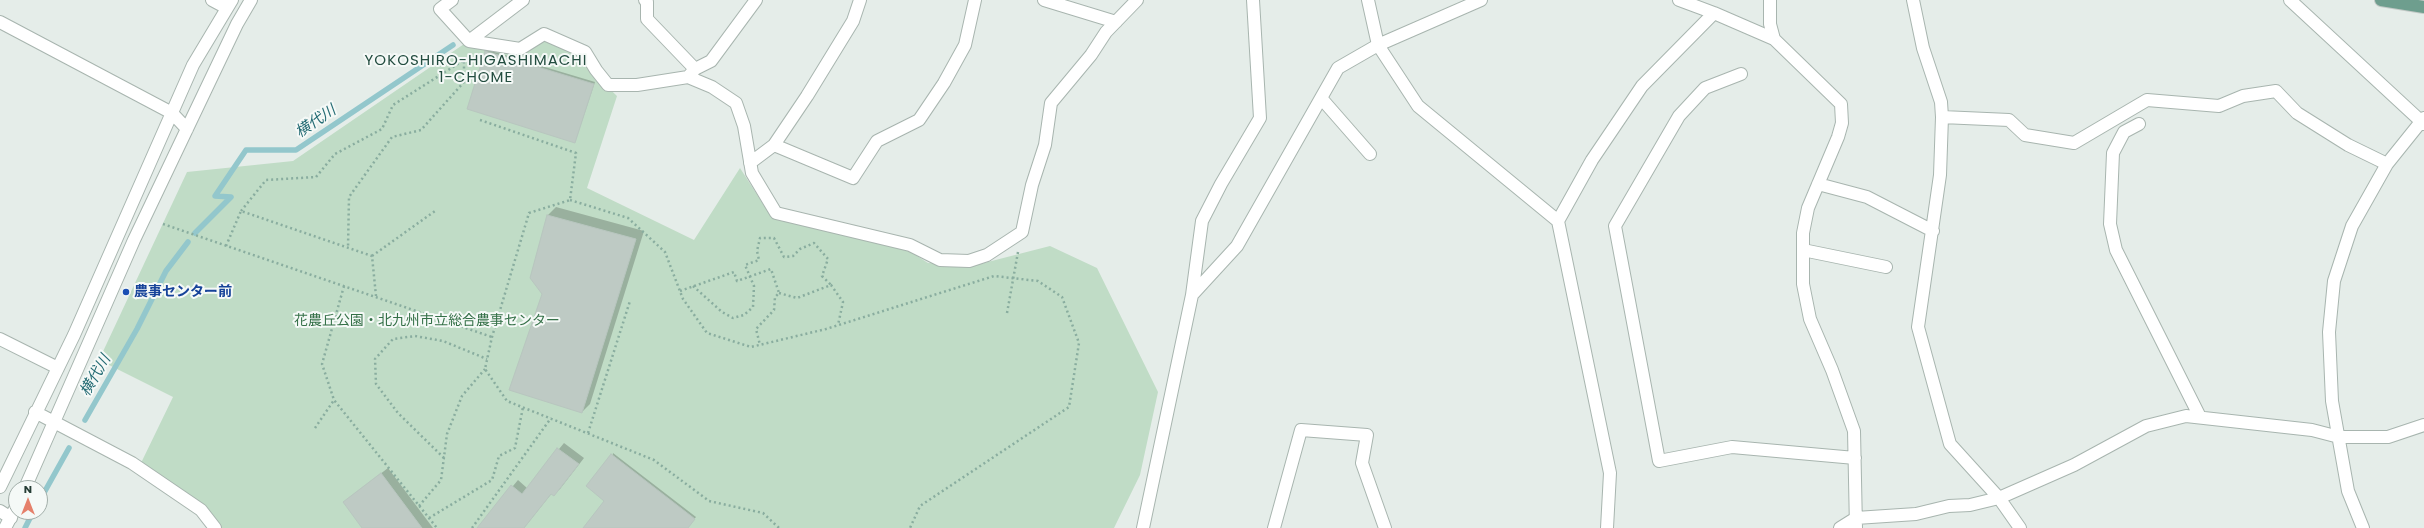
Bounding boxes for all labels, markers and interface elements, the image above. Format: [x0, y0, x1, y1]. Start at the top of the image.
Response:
district label: YOKOSHIRO-HIGASHIMACHI 1-CHOME [365, 52, 587, 87]
water label: 横代川 [292, 102, 340, 142]
place label: 農事センター前 [134, 284, 232, 300]
marker: 農事センター前 [121, 287, 131, 297]
park label: 花農丘公園・北九州市立総合農事センター [294, 313, 560, 329]
water label: 横代川 [77, 352, 115, 400]
north arrow [8, 480, 48, 520]
text: N [24, 481, 32, 497]

